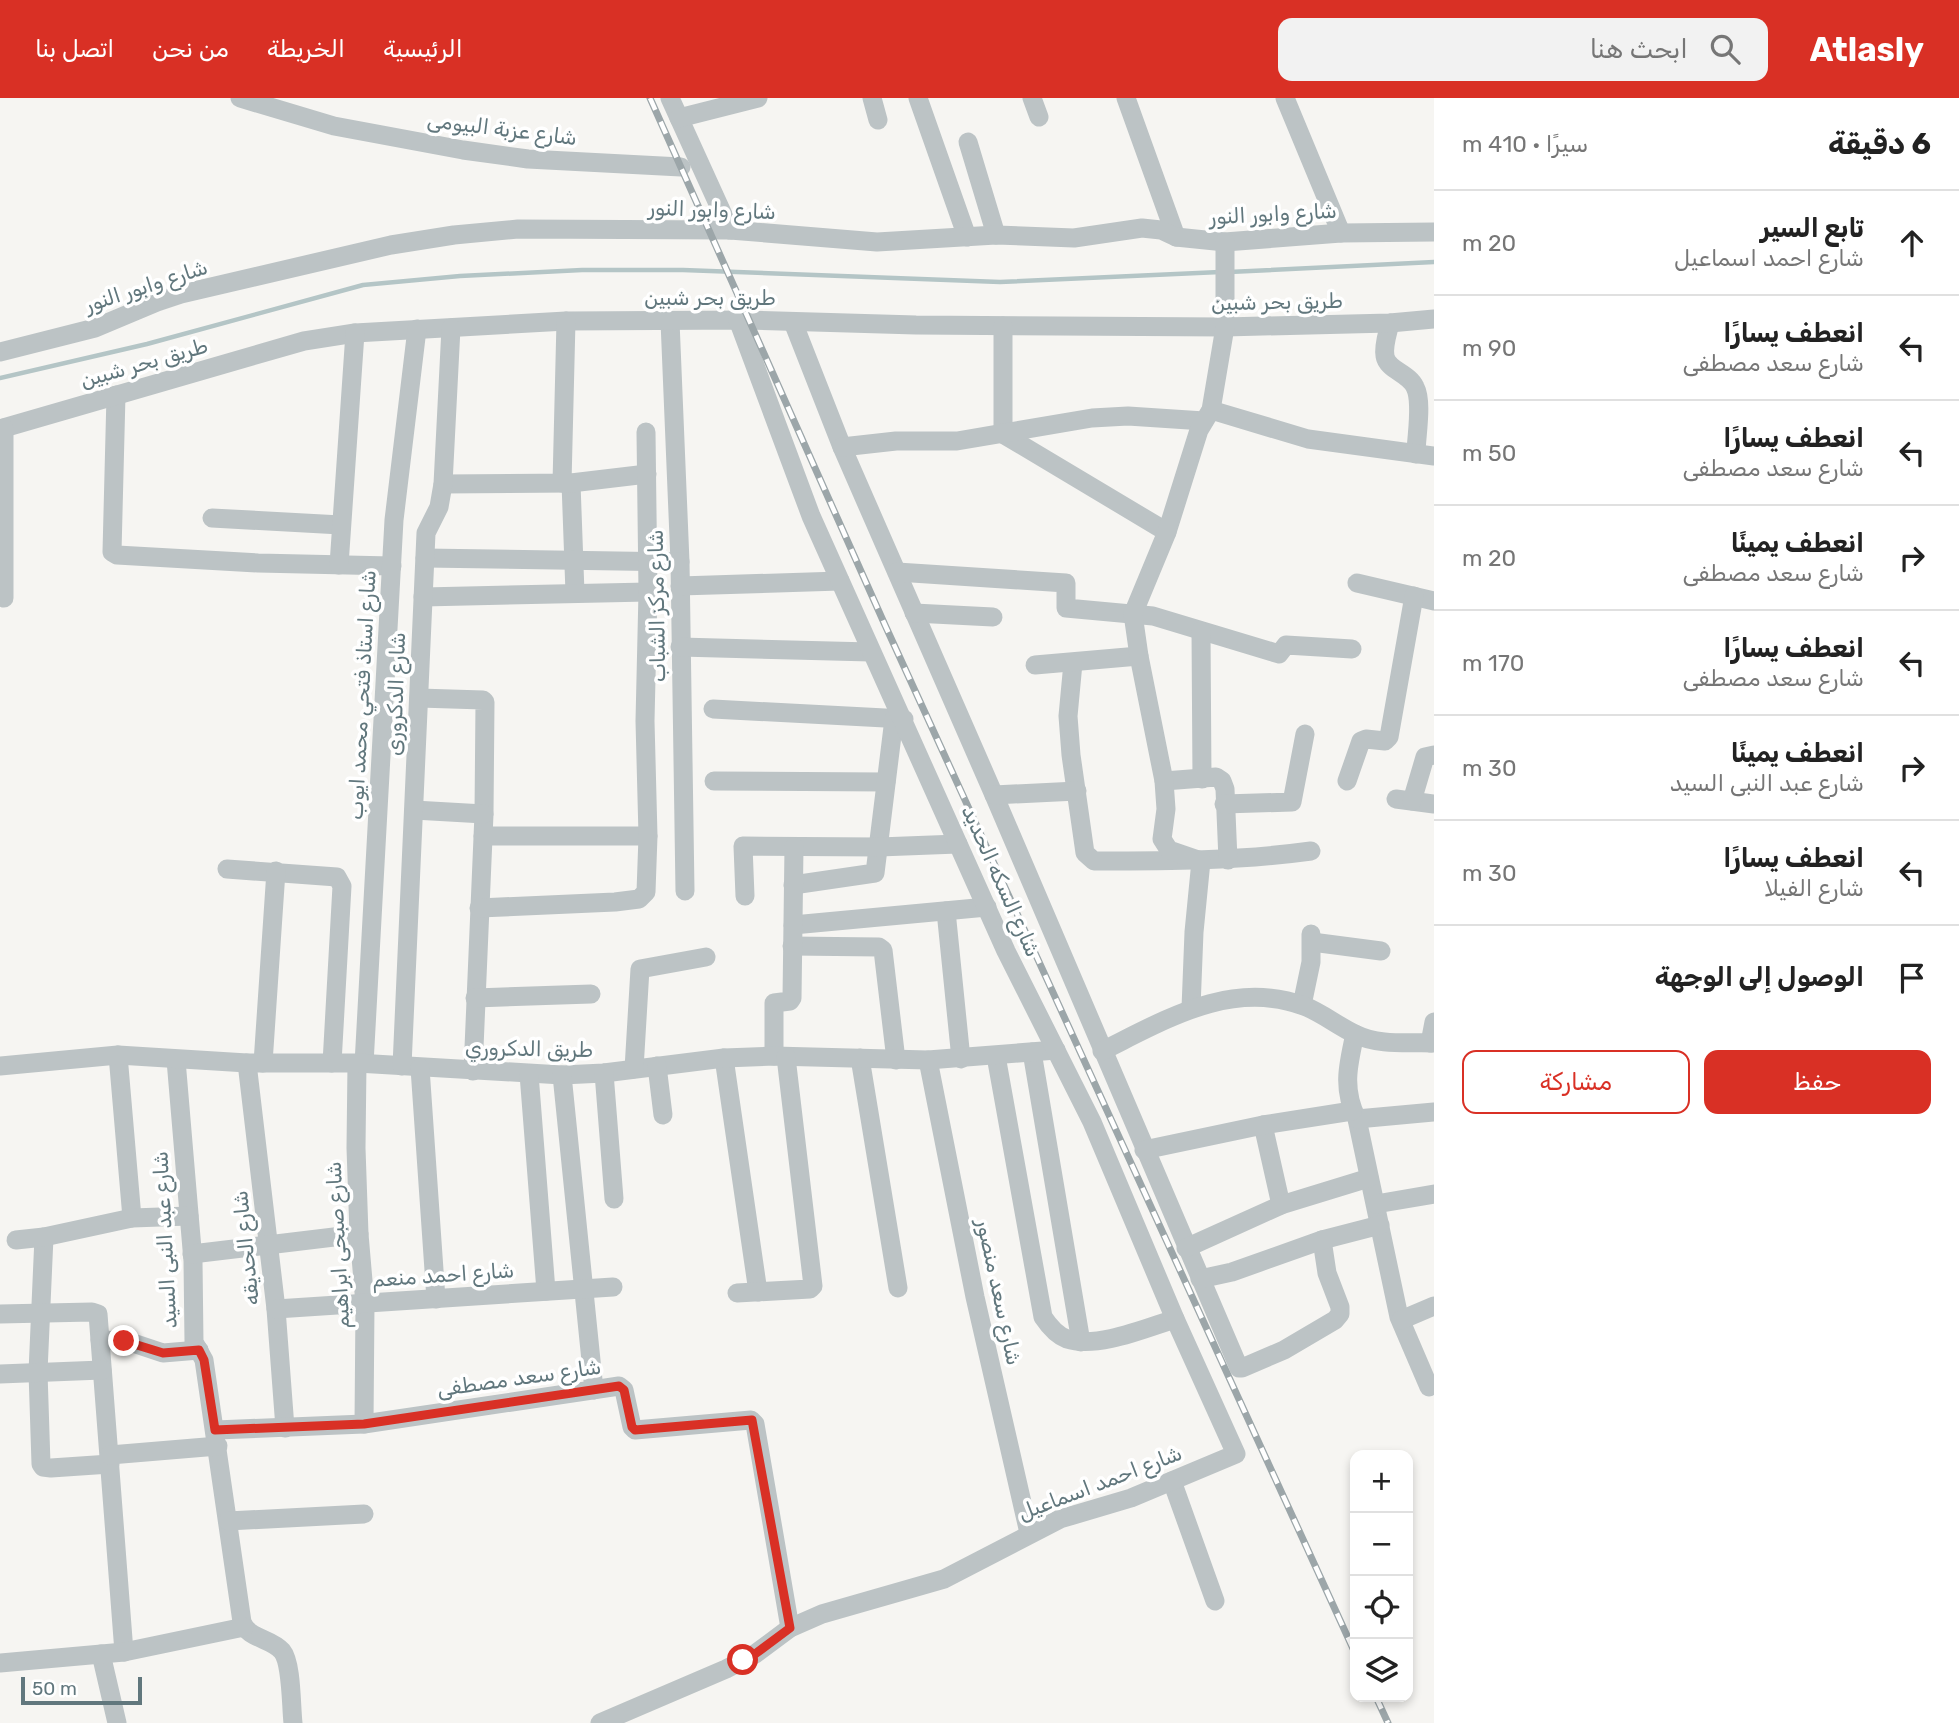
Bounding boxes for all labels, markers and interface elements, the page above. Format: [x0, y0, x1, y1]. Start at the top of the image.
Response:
search box [1278, 18, 1768, 81]
icon: search [1706, 30, 1744, 68]
text: Atlasly [1810, 30, 1924, 69]
text: ابحث هنا [1590, 34, 1688, 65]
text: اتصل بنا [35, 35, 114, 63]
text: من نحن [152, 35, 229, 63]
text: الخريطة [267, 35, 345, 63]
text: الرئيسية [383, 35, 463, 63]
street label: شارع عزبة البيومى [425, 107, 578, 152]
text: 6 دقيقة [1828, 126, 1931, 162]
text: سيرًا · 410 m [1462, 130, 1588, 158]
street label: شارع وابور النور [646, 195, 776, 226]
street label: شارع وابور النور [1207, 198, 1338, 231]
text: تابع السير [1760, 213, 1864, 244]
icon: ahead [1893, 224, 1931, 262]
text: 20 m [1462, 229, 1516, 257]
text: شارع احمد اسماعيل [1674, 244, 1864, 272]
street label: شارع وابور النور [79, 254, 211, 320]
street label: طريق بحر شبين [644, 285, 776, 310]
street label: طريق بحر شبين [1211, 288, 1343, 315]
text: انعطف يسارًا [1723, 318, 1864, 349]
icon: left [1893, 329, 1931, 367]
street label: طريق بحر شبين [77, 332, 211, 393]
text: 90 m [1462, 334, 1516, 362]
text: شارع سعد مصطفى [1683, 349, 1864, 377]
text: انعطف يسارًا [1723, 423, 1864, 454]
icon: left [1893, 434, 1931, 472]
text: 50 m [1462, 439, 1516, 467]
text: شارع سعد مصطفى [1683, 454, 1864, 482]
text: انعطف يمينًا [1731, 528, 1864, 559]
street label: شارع مركز الشباب [643, 529, 672, 683]
icon: right [1893, 539, 1931, 577]
text: 20 m [1462, 544, 1516, 572]
text: شارع سعد مصطفى [1683, 559, 1864, 587]
street label: شارع استاذ فتحي محمد ايوب [342, 569, 385, 821]
street label: شارع الدكرورى [381, 632, 412, 756]
text: انعطف يسارًا [1723, 633, 1864, 664]
icon: left [1893, 644, 1931, 682]
text: 170 m [1462, 649, 1524, 677]
text: شارع سعد مصطفى [1683, 664, 1864, 692]
text: انعطف يمينًا [1731, 738, 1864, 769]
icon: right [1893, 749, 1931, 787]
text: 30 m [1462, 754, 1517, 782]
text: شارع عبد النبى السيد [1669, 769, 1864, 797]
street label: شارع السكه الحديد [955, 801, 1046, 961]
text: انعطف يسارًا [1723, 843, 1864, 874]
icon: left [1893, 854, 1931, 892]
text: 30 m [1462, 859, 1517, 887]
text: شارع الفيلا [1764, 874, 1864, 902]
icon: arrive [1893, 959, 1931, 997]
text: الوصول إلى الوجهة [1655, 962, 1864, 993]
street label: طريق الدكروري [465, 1035, 593, 1064]
button: مشاركة [1462, 1050, 1690, 1114]
button: حفظ [1704, 1050, 1931, 1114]
street label: شارع عبد النبى السيد [147, 1151, 184, 1329]
street label: شارع صبحى ابراهيم [321, 1161, 356, 1329]
street label: شارع الحديقه [227, 1189, 266, 1307]
street label: شارع سعد منصور [969, 1214, 1027, 1368]
street label: شارع احمد منعم [371, 1257, 515, 1294]
route end [108, 1325, 139, 1356]
street label: شارع سعد مصطفى [435, 1354, 603, 1403]
street label: شارع احمد اسماعيل [1014, 1440, 1186, 1527]
map controls [1350, 1450, 1413, 1702]
button: + [1350, 1450, 1413, 1513]
button: − [1350, 1513, 1413, 1576]
button: locate [1350, 1576, 1413, 1639]
button: layers [1350, 1639, 1413, 1702]
route start [727, 1644, 758, 1675]
scale bar [21, 1674, 142, 1706]
text: 50 m [32, 1677, 77, 1700]

